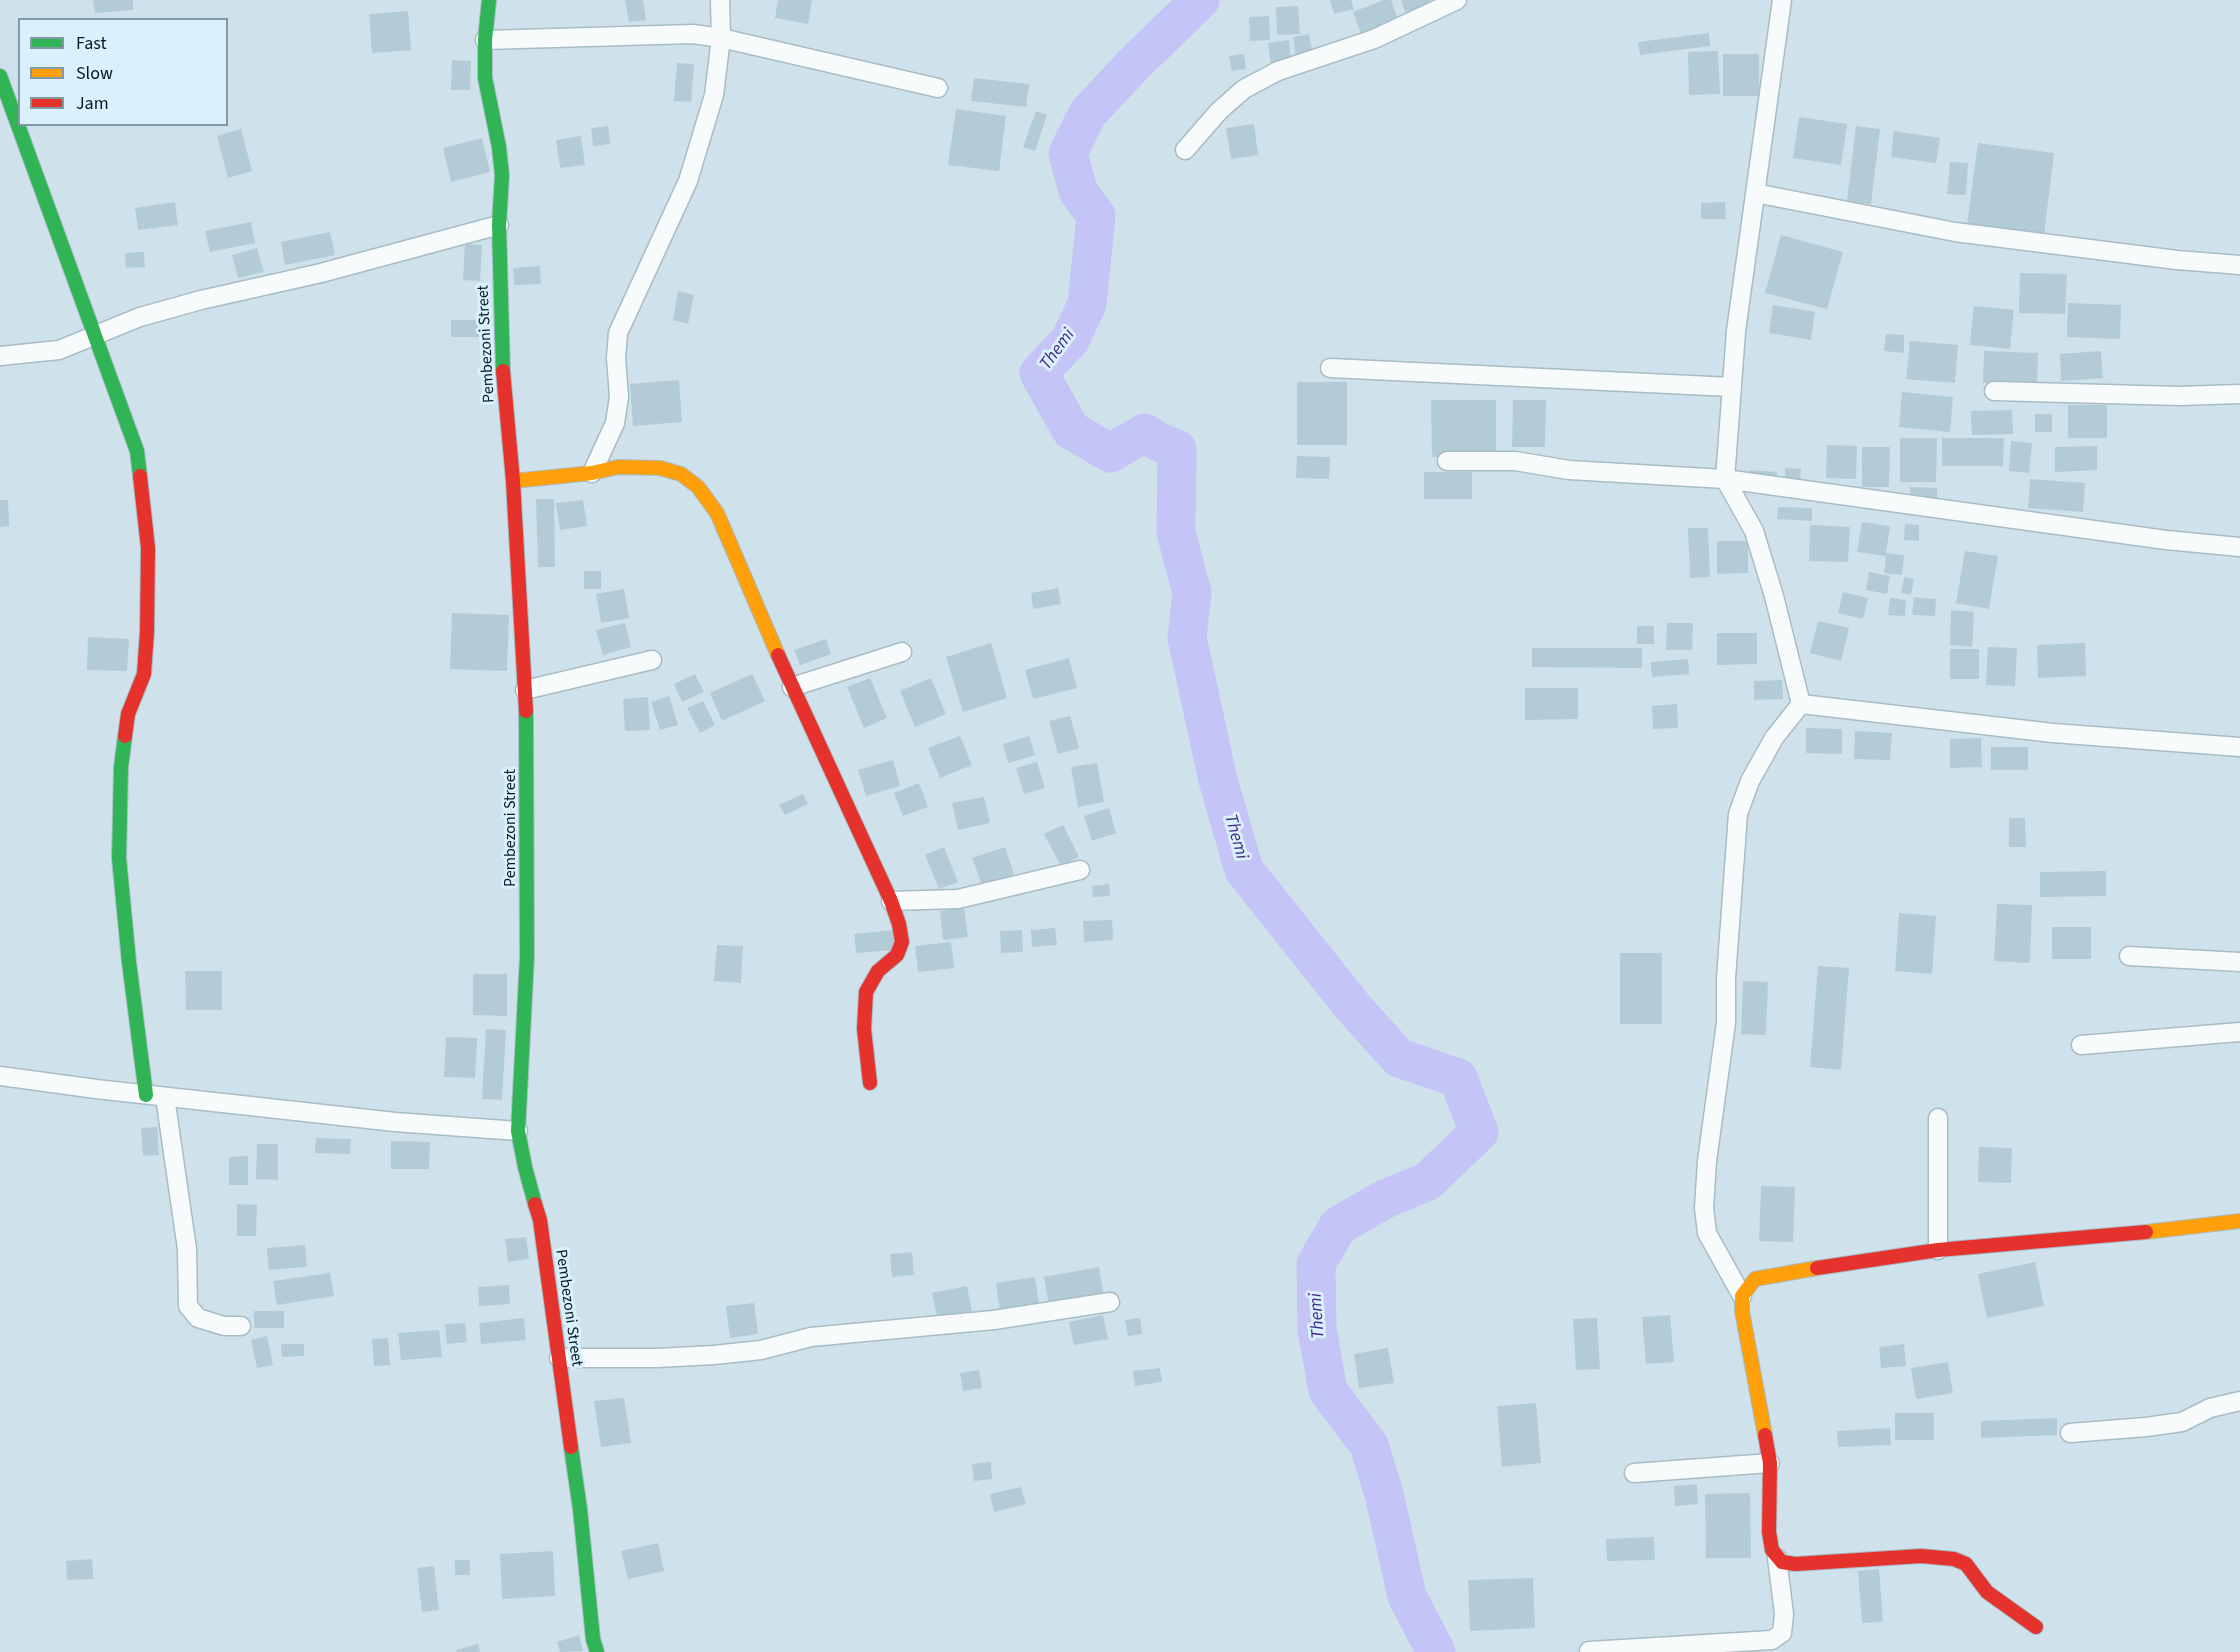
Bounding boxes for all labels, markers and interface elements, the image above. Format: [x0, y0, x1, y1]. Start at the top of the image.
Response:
legend [18, 18, 228, 126]
text: Fast [76, 31, 107, 56]
text: Slow [76, 61, 113, 86]
text: Jam [76, 91, 109, 116]
street label: Pembezoni Street [474, 285, 500, 403]
water label: Themi [1036, 325, 1080, 375]
street label: Pembezoni Street [501, 769, 521, 887]
water label: Themi [1218, 812, 1252, 862]
street label: Pembezoni Street [550, 1248, 586, 1368]
water label: Themi [1306, 1292, 1330, 1340]

